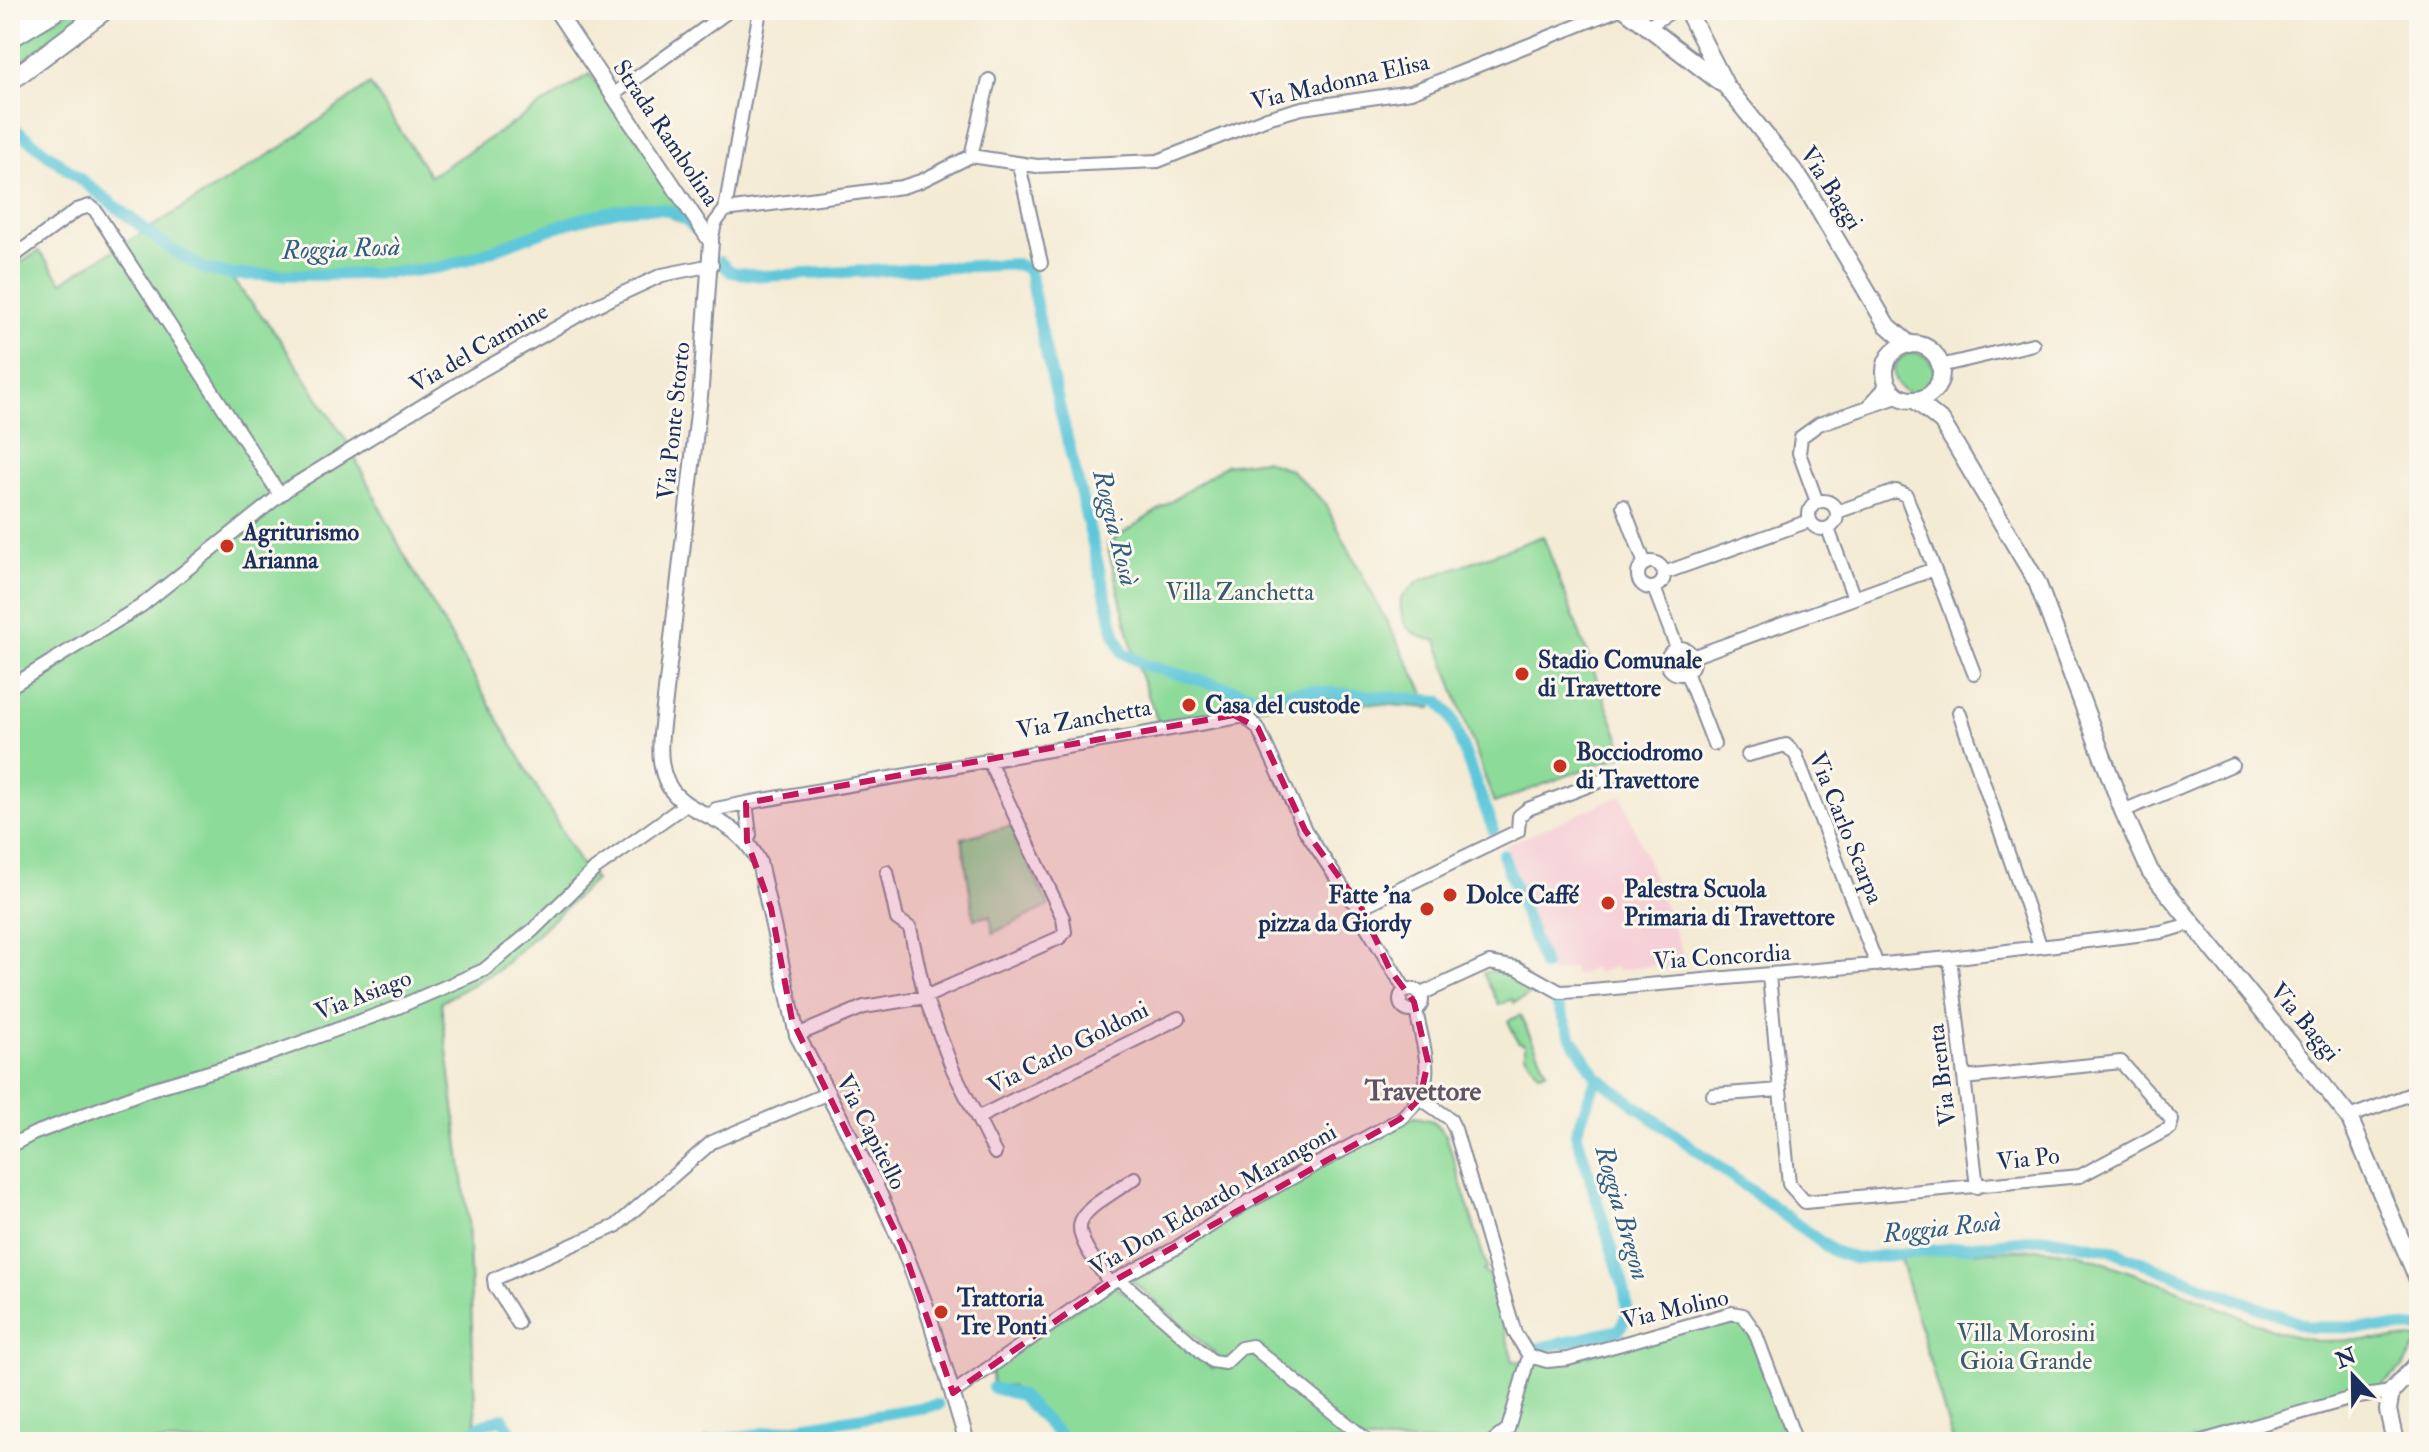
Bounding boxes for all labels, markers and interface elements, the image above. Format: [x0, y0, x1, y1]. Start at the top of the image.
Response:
street label: Via Madonna Elisa [1248, 46, 1433, 118]
street label: Strada Rambolina [606, 54, 727, 213]
street label: Via Baggi [1792, 140, 1870, 236]
water label: Roggia Rosà [280, 231, 401, 267]
street label: Via del Carmine [404, 296, 554, 400]
street label: Via Ponte Storto [650, 340, 698, 502]
water label: Roggia Rosà [1085, 466, 1145, 589]
place label: Agriturismo Arianna [242, 517, 360, 576]
marker: Agriturismo Arianna [218, 537, 236, 555]
park label: Villa Zanchetta [1166, 577, 1315, 608]
place label: Stadio Comunale di Travettore [1538, 645, 1702, 704]
marker: Stadio Comunale di Travettore [1513, 665, 1531, 683]
place label: Casa del custode [1205, 690, 1360, 721]
street label: Via Zanchetta [1014, 692, 1155, 746]
marker: Casa del custode [1180, 696, 1198, 714]
place label: Bocciodromo di Travettore [1576, 737, 1703, 796]
street label: Via Carlo Scarpa [1802, 748, 1891, 909]
marker: Bocciodromo di Travettore [1551, 757, 1569, 775]
place label: Palestra Scuola Primaria di Travettore [1624, 874, 1835, 933]
place label: Fatte 'na pizza da Giordy [1258, 880, 1412, 939]
place label: Dolce Caffé [1466, 880, 1580, 911]
marker: Dolce Caffé [1441, 886, 1459, 904]
marker: Palestra Scuola Primaria di Travettore [1599, 894, 1617, 912]
marker: Fatte 'na pizza da Giordy [1418, 900, 1436, 918]
street label: Via Concordia [1652, 937, 1793, 977]
street label: Via Asiago [310, 962, 416, 1028]
street label: Via Baggi [2263, 976, 2347, 1068]
street label: Via Carlo Goldoni [982, 994, 1154, 1102]
street label: Via Brenta [1920, 1021, 1964, 1128]
street label: Via Capitello [829, 1069, 913, 1195]
district label: Travettore [1364, 1074, 1481, 1109]
street label: Via Don Edoardo Marangoni [1084, 1116, 1342, 1284]
street label: Via Po [1995, 1140, 2061, 1178]
water label: Roggia Bregon [1587, 1141, 1656, 1284]
water label: Roggia Rosà [1880, 1206, 2003, 1250]
street label: Via Molino [1619, 1282, 1731, 1336]
place label: Trattoria Tre Ponti [956, 1283, 1048, 1342]
marker: Trattoria Tre Ponti [932, 1303, 950, 1321]
park label: Villa Morosini Gioia Grande [1957, 1318, 2095, 1377]
north arrow [2313, 1336, 2393, 1416]
text: N [2331, 1342, 2361, 1375]

